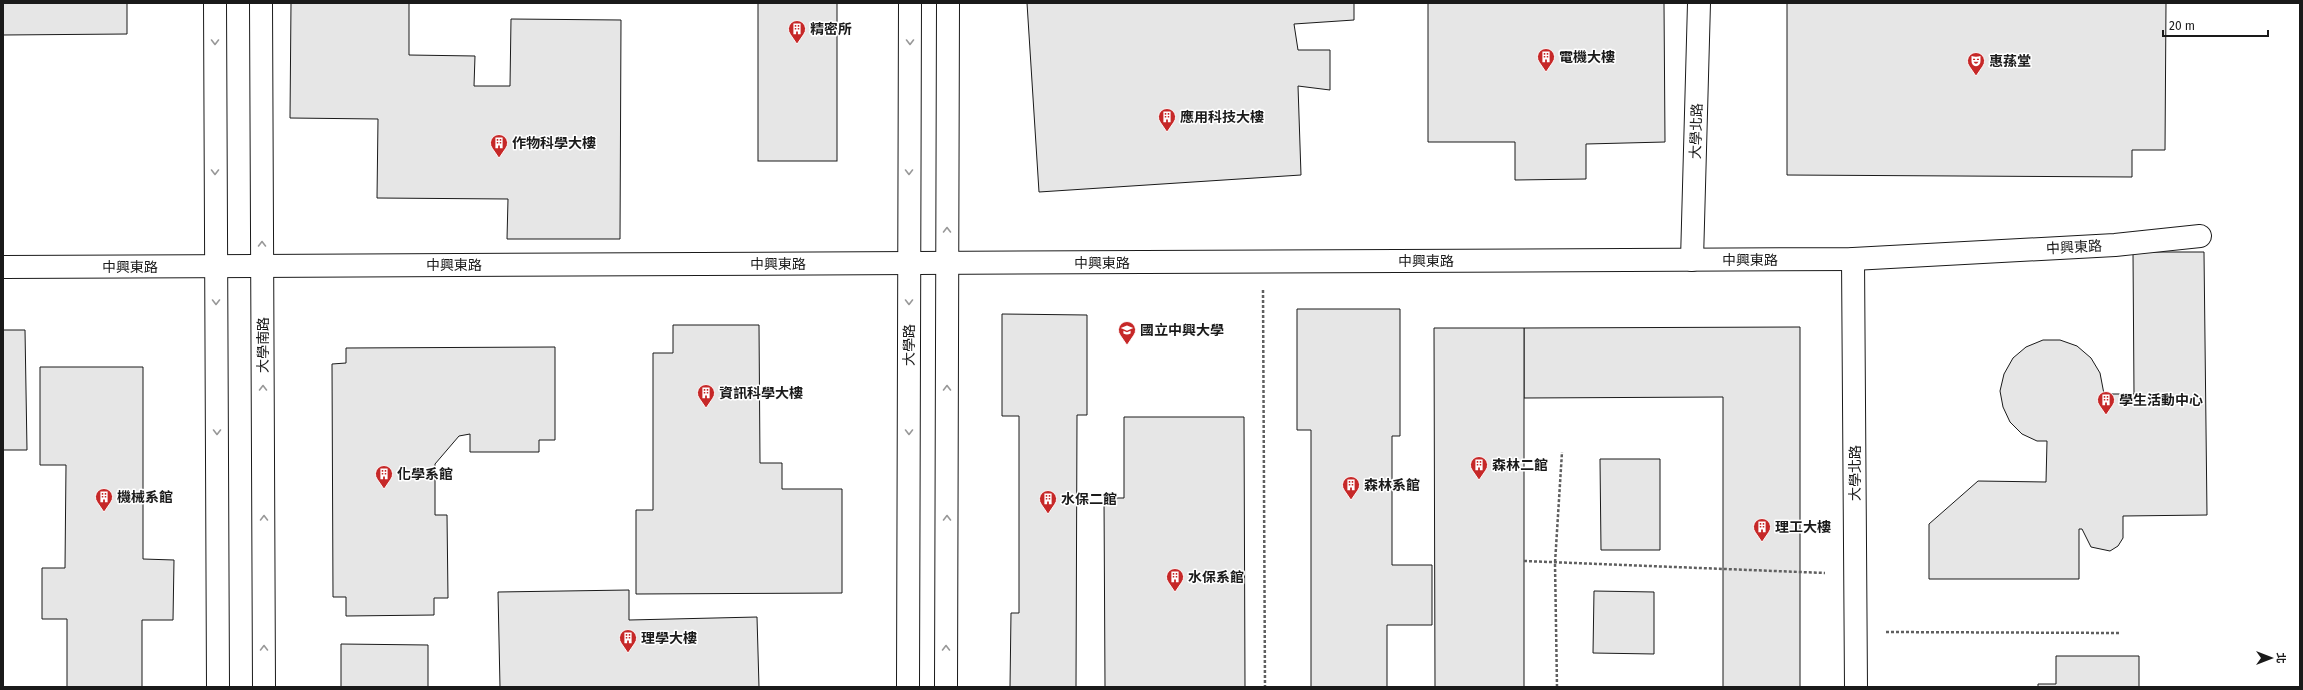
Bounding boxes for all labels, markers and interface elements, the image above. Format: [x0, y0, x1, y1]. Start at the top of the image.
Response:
scale bar [2163, 12, 2268, 38]
building icon: 精密所 [787, 19, 807, 44]
text: 20 m [2169, 19, 2195, 33]
place label: 精密所 [810, 21, 852, 38]
one-way arrow [211, 39, 219, 45]
one-way arrow [906, 39, 914, 45]
building icon: 電機大樓 [1536, 47, 1556, 72]
place label: 電機大樓 [1559, 49, 1615, 66]
theatre icon: 惠蓀堂 [1966, 51, 1986, 76]
place label: 惠蓀堂 [1989, 53, 2031, 70]
street label: 大學北路 [1687, 103, 1706, 159]
building icon: 應用科技大樓 [1157, 107, 1177, 132]
place label: 應用科技大樓 [1180, 109, 1264, 126]
building icon: 作物科學大樓 [489, 133, 509, 158]
place label: 作物科學大樓 [512, 135, 596, 152]
one-way arrow [211, 169, 219, 175]
one-way arrow [905, 169, 913, 175]
one-way arrow [943, 227, 951, 233]
street label: 中興東路 [2046, 238, 2102, 257]
one-way arrow [258, 241, 266, 247]
street label: 中興東路 [1722, 252, 1778, 269]
street label: 中興東路 [1398, 253, 1454, 270]
street label: 中興東路 [1074, 255, 1130, 272]
street label: 中興東路 [750, 256, 806, 273]
street label: 中興東路 [426, 257, 482, 274]
street label: 中興東路 [102, 259, 158, 276]
one-way arrow [212, 299, 220, 305]
one-way arrow [905, 299, 913, 305]
street label: 大學南路 [255, 317, 272, 373]
school or university icon: 國立中興大學 [1117, 320, 1137, 345]
place label: 國立中興大學 [1140, 322, 1224, 339]
street label: 大學路 [901, 324, 918, 366]
building icon: 資訊科學大樓 [696, 383, 716, 408]
one-way arrow [259, 385, 267, 391]
place label: 資訊科學大樓 [719, 385, 803, 402]
one-way arrow [943, 385, 951, 391]
building icon: 學生活動中心 [2096, 390, 2116, 415]
place label: 學生活動中心 [2119, 392, 2203, 409]
one-way arrow [212, 429, 221, 435]
one-way arrow [905, 429, 913, 435]
street label: 大學北路 [1847, 445, 1864, 501]
building icon: 森林二館 [1469, 455, 1489, 480]
place label: 森林二館 [1492, 457, 1548, 474]
building icon: 化學系館 [374, 464, 394, 489]
place label: 化學系館 [397, 466, 453, 483]
building icon: 森林系館 [1341, 475, 1361, 500]
place label: 森林系館 [1364, 477, 1420, 494]
building icon: 機械系館 [94, 487, 114, 512]
place label: 機械系館 [117, 489, 173, 506]
building icon: 水保二館 [1038, 489, 1058, 514]
place label: 水保二館 [1061, 491, 1117, 508]
one-way arrow [259, 515, 268, 521]
one-way arrow [943, 515, 951, 521]
building icon: 理工大樓 [1752, 517, 1772, 542]
place label: 理工大樓 [1775, 519, 1831, 536]
building icon: 水保系館 [1165, 567, 1185, 592]
place label: 水保系館 [1188, 569, 1244, 586]
building icon: 理學大樓 [618, 628, 638, 653]
place label: 理學大樓 [641, 630, 697, 647]
north arrow [2251, 638, 2291, 678]
one-way arrow [260, 645, 268, 651]
one-way arrow [942, 645, 950, 651]
text: 北 [2274, 653, 2287, 664]

